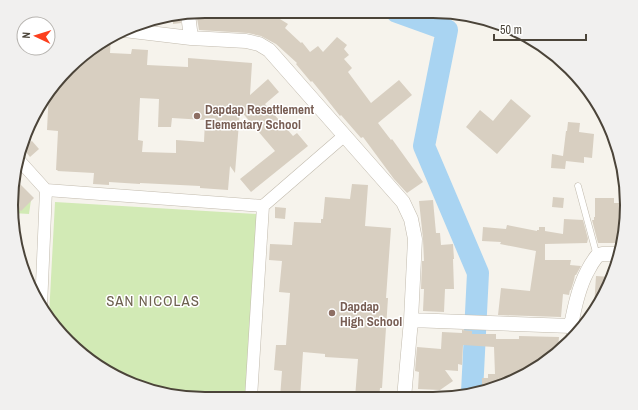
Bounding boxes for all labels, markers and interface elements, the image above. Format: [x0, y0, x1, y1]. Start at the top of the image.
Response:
north arrow [16, 16, 56, 56]
scale bar [494, 16, 586, 42]
text: 50 m [500, 22, 522, 38]
text: N [19, 32, 33, 39]
place label: Dapdap Resettlement Elementary School [205, 101, 314, 133]
marker: Dapdap Resettlement Elementary School [192, 111, 202, 121]
district label: SAN NICOLAS [106, 290, 200, 311]
place label: Dapdap High School [340, 298, 402, 330]
marker: Dapdap High School [327, 308, 337, 318]

